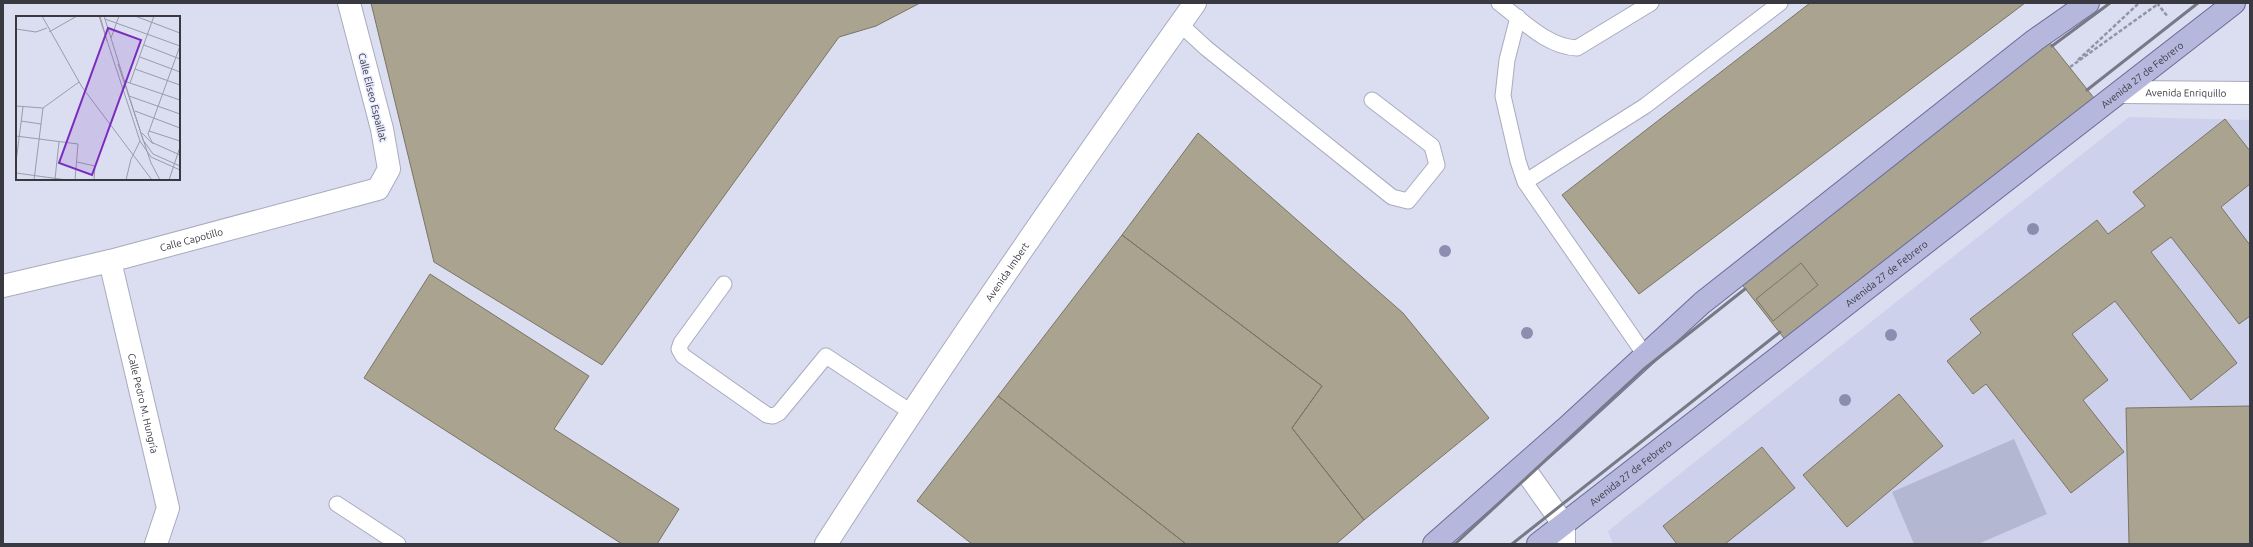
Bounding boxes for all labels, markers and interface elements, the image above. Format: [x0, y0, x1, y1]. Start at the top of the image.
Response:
inset map [16, 16, 180, 180]
street label: Avenida 27 de Febrero [2099, 39, 2186, 110]
street label: Calle Eliseo Espaillat [356, 52, 389, 143]
street label: Avenida Enriquillo [2145, 87, 2227, 99]
street label: Calle Capotillo [159, 226, 224, 253]
street label: Avenida 27 de Febrero [1843, 238, 1930, 309]
street label: Avenida Imbert [983, 240, 1031, 303]
street label: Calle Pedro M. Hungría [126, 352, 160, 454]
street label: Avenida 27 de Febrero [1587, 437, 1674, 508]

